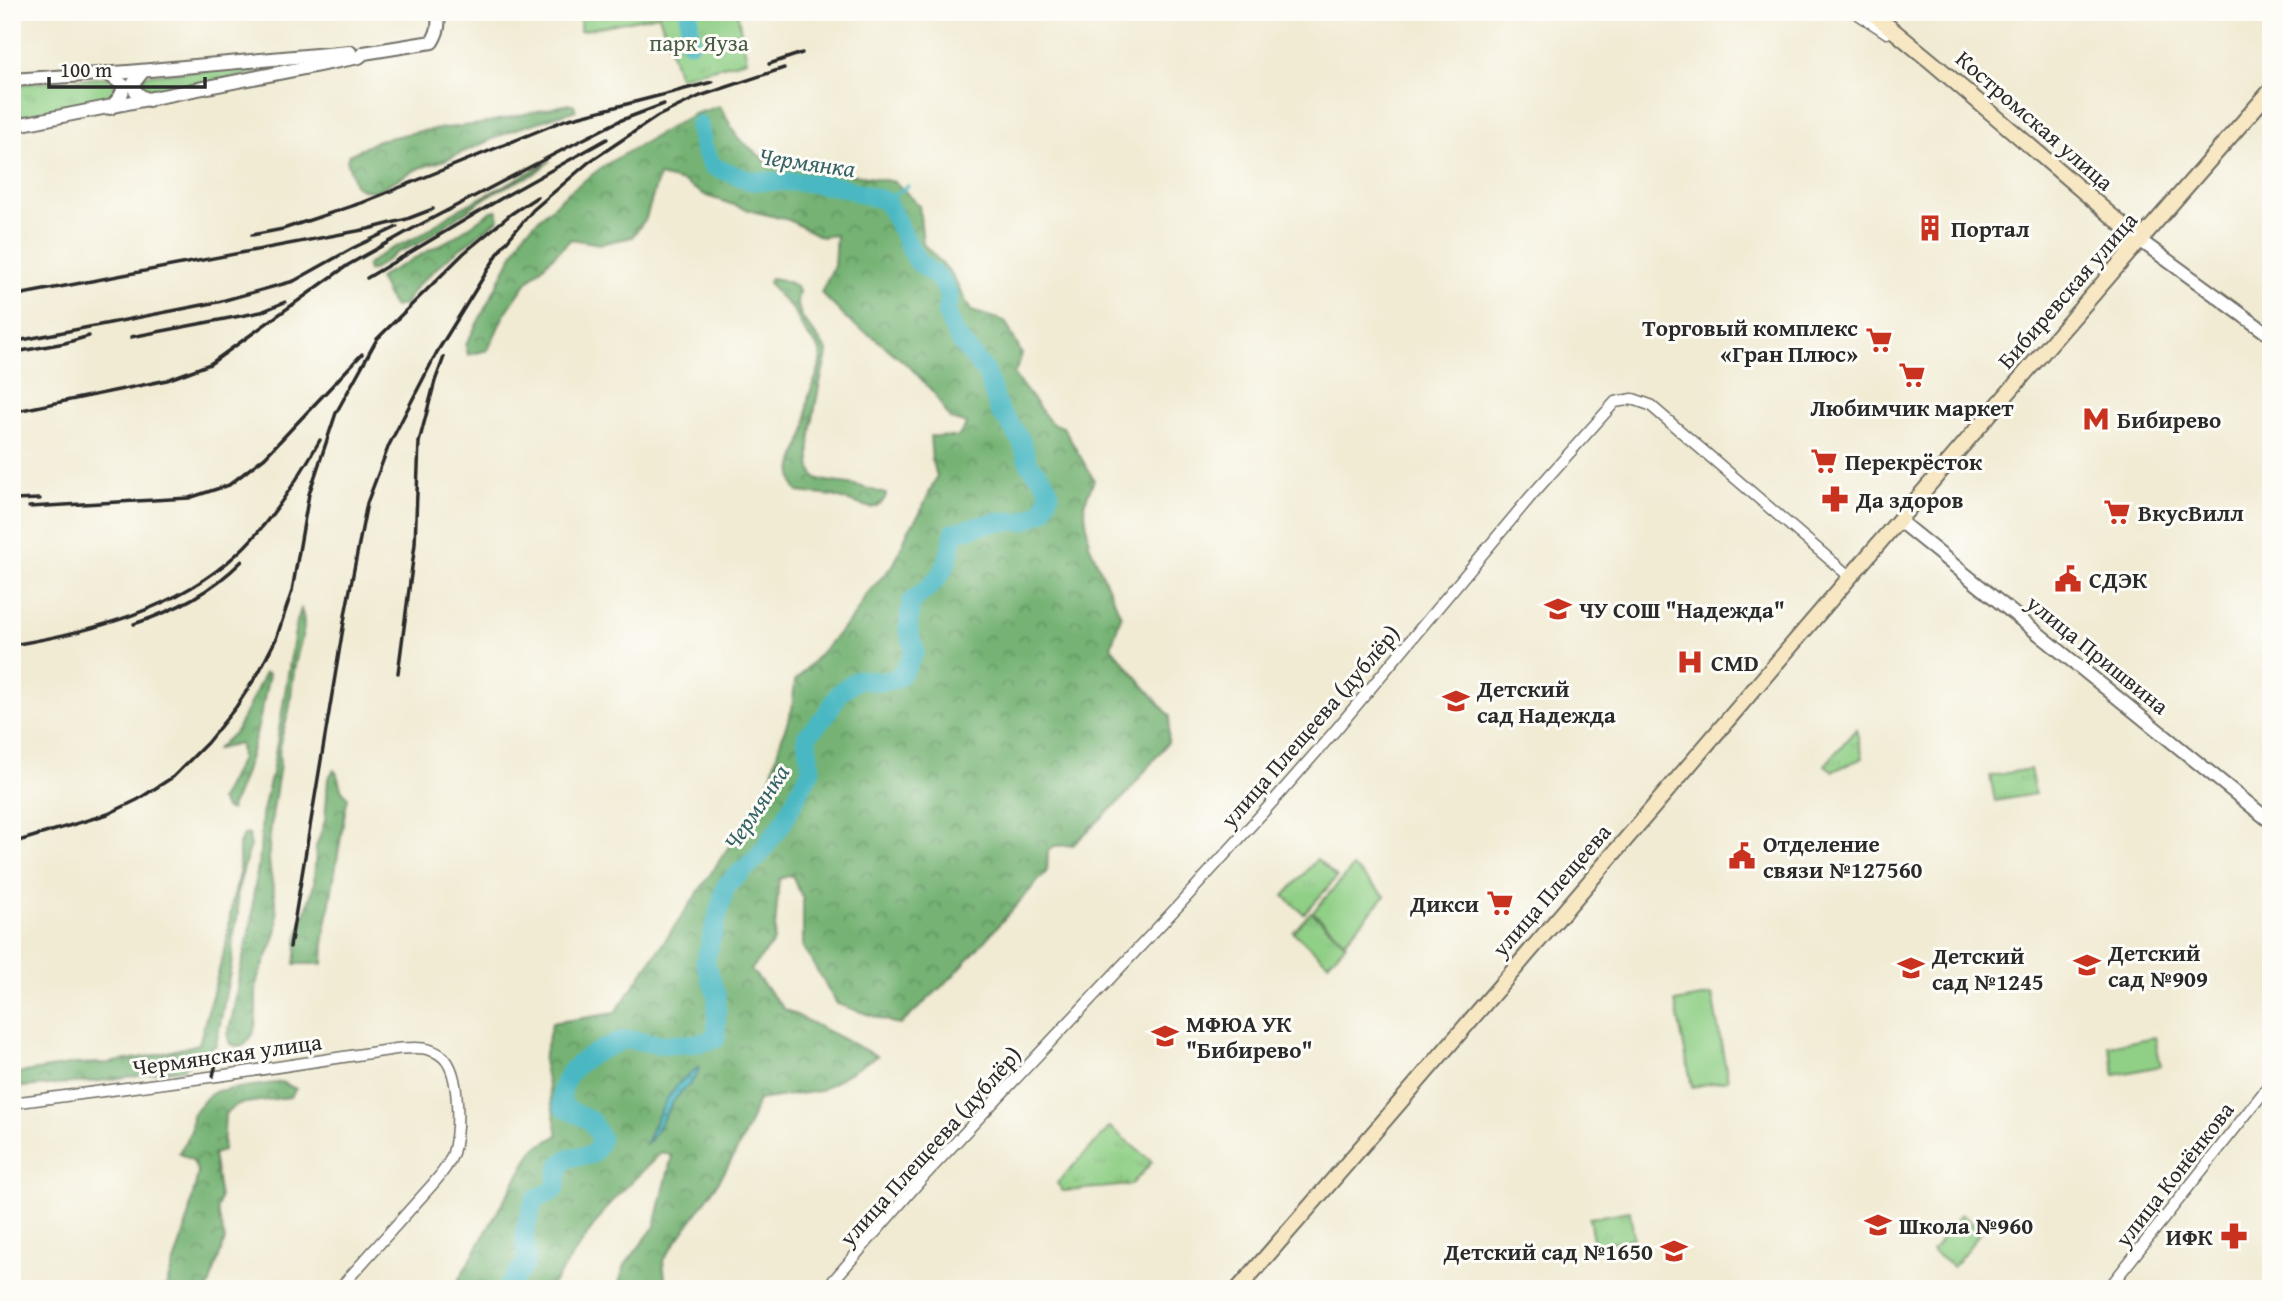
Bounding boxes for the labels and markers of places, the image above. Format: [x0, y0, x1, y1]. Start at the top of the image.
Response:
place label: Портал [1951, 212, 2029, 245]
building icon: Портал [1915, 213, 1945, 243]
place label: Торговый комплекс «Гран Плюс» [1642, 311, 1858, 370]
supermarket icon: Торговый комплекс «Гран Плюс» [1864, 325, 1894, 355]
supermarket icon: Любимчик маркет [1897, 360, 1927, 390]
place label: Любимчик маркет [1810, 391, 2014, 424]
place label: Бибирево [2117, 403, 2221, 436]
metro station icon: Бибирево [2081, 404, 2111, 434]
place label: Перекрёсток [1845, 445, 1983, 478]
supermarket icon: Перекрёсток [1809, 446, 1839, 476]
place label: Да здоров [1855, 483, 1964, 516]
pharmacy icon: Да здоров [1820, 484, 1850, 514]
place label: ВкусВилл [2138, 496, 2244, 529]
supermarket icon: ВкусВилл [2102, 497, 2132, 527]
place label: СДЭК [2089, 563, 2148, 596]
public building icon: СДЭК [2053, 564, 2083, 594]
place label: ЧУ СОШ "Надежда" [1579, 593, 1785, 626]
school or university icon: ЧУ СОШ "Надежда" [1543, 594, 1573, 624]
place label: CMD [1711, 646, 1759, 679]
hospital icon: CMD [1675, 647, 1705, 677]
place label: Детский сад Надежда [1476, 672, 1616, 731]
school or university icon: Детский сад Надежда [1441, 686, 1471, 716]
place label: Отделение связи №127560 [1763, 827, 1923, 886]
public building icon: Отделение связи №127560 [1727, 841, 1757, 871]
place label: Дикси [1409, 887, 1479, 920]
supermarket icon: Дикси [1485, 888, 1515, 918]
place label: Детский сад №909 [2107, 936, 2208, 995]
place label: Детский сад №1245 [1931, 939, 2044, 998]
school or university icon: Детский сад №909 [2072, 950, 2102, 980]
school or university icon: Детский сад №1245 [1896, 953, 1926, 983]
place label: МФЮА УК "Бибирево" [1186, 1007, 1313, 1066]
school or university icon: МФЮА УК "Бибирево" [1150, 1021, 1180, 1051]
place label: Школа №960 [1899, 1209, 2033, 1242]
school or university icon: Школа №960 [1863, 1210, 1893, 1240]
place label: ИФК [2166, 1220, 2214, 1253]
pharmacy icon: ИФК [2219, 1221, 2249, 1251]
place label: Детский сад №1650 [1443, 1235, 1653, 1268]
school or university icon: Детский сад №1650 [1659, 1236, 1689, 1266]

